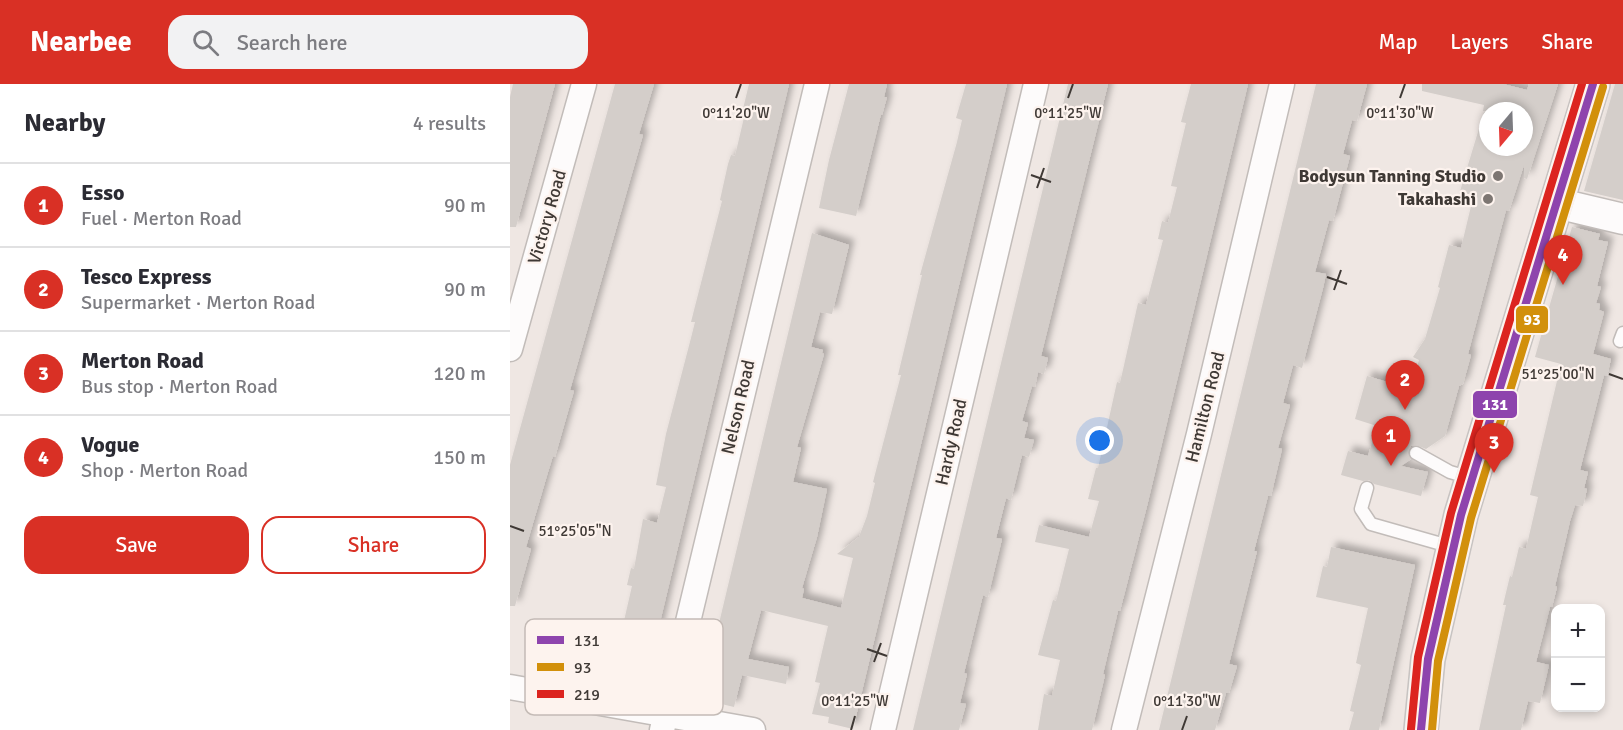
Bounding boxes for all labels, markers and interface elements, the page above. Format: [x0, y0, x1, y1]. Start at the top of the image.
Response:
search box [168, 15, 588, 69]
text: Nearbee [30, 25, 132, 59]
icon: search [189, 26, 222, 59]
text: Search here [237, 29, 348, 56]
text: Map [1379, 29, 1417, 55]
text: Layers [1450, 29, 1508, 55]
text: Share [1541, 29, 1593, 55]
north arrow [1479, 102, 1533, 156]
text: 0°11'20"W [702, 104, 770, 122]
text: 0°11'25"W [1034, 104, 1102, 122]
text: 0°11'30"W [1366, 104, 1434, 122]
text: Nearby [24, 107, 105, 139]
text: 4 results [413, 111, 486, 136]
place label: Bodysun Tanning Studio [1299, 165, 1486, 187]
street label: Victory Road [523, 167, 571, 267]
marker: Bodysun Tanning Studio [1491, 169, 1505, 183]
text: Esso [81, 179, 125, 206]
place label: Takahashi [1398, 188, 1476, 210]
marker: Takahashi [1481, 192, 1495, 206]
text: 1 [38, 193, 49, 218]
text: 90 m [444, 193, 486, 218]
text: Fuel · Merton Road [81, 206, 242, 231]
pin: 4 [1544, 236, 1582, 285]
text: Tesco Express [81, 263, 211, 290]
text: 2 [38, 277, 49, 302]
text: 90 m [444, 277, 486, 302]
text: Supermarket · Merton Road [81, 290, 315, 315]
line badge: 93 [1515, 305, 1549, 334]
text: 93 [1523, 310, 1541, 330]
text: Merton Road [81, 347, 204, 374]
street label: Hamilton Road [1181, 349, 1229, 465]
street label: Nelson Road [716, 358, 760, 456]
pin: 2 [1386, 360, 1424, 410]
text: 3 [38, 361, 49, 386]
text: 120 m [433, 361, 486, 386]
text: 51°25'00"N [1521, 365, 1595, 383]
text: Bus stop · Merton Road [81, 374, 278, 399]
line badge: 131 [1472, 390, 1518, 419]
text: 131 [1482, 395, 1508, 415]
street label: Hardy Road [930, 397, 972, 487]
pin: 1 [1372, 416, 1410, 466]
pin: 3 [1474, 424, 1514, 473]
your location [1085, 426, 1114, 455]
text: Vogue [81, 431, 140, 458]
text: 4 [38, 445, 49, 470]
text: 150 m [433, 445, 486, 470]
text: Shop · Merton Road [81, 458, 248, 483]
button: Save [24, 516, 249, 574]
button: Share [261, 516, 486, 574]
text: 51°25'05"N [538, 522, 612, 540]
map controls [1551, 604, 1605, 712]
button: + [1551, 604, 1605, 658]
legend [525, 619, 723, 715]
text: 131 [574, 631, 600, 651]
text: 93 [574, 658, 591, 678]
button: − [1551, 658, 1605, 712]
text: 219 [574, 685, 600, 705]
text: 0°11'25"W [821, 692, 889, 710]
text: 0°11'30"W [1153, 692, 1221, 710]

